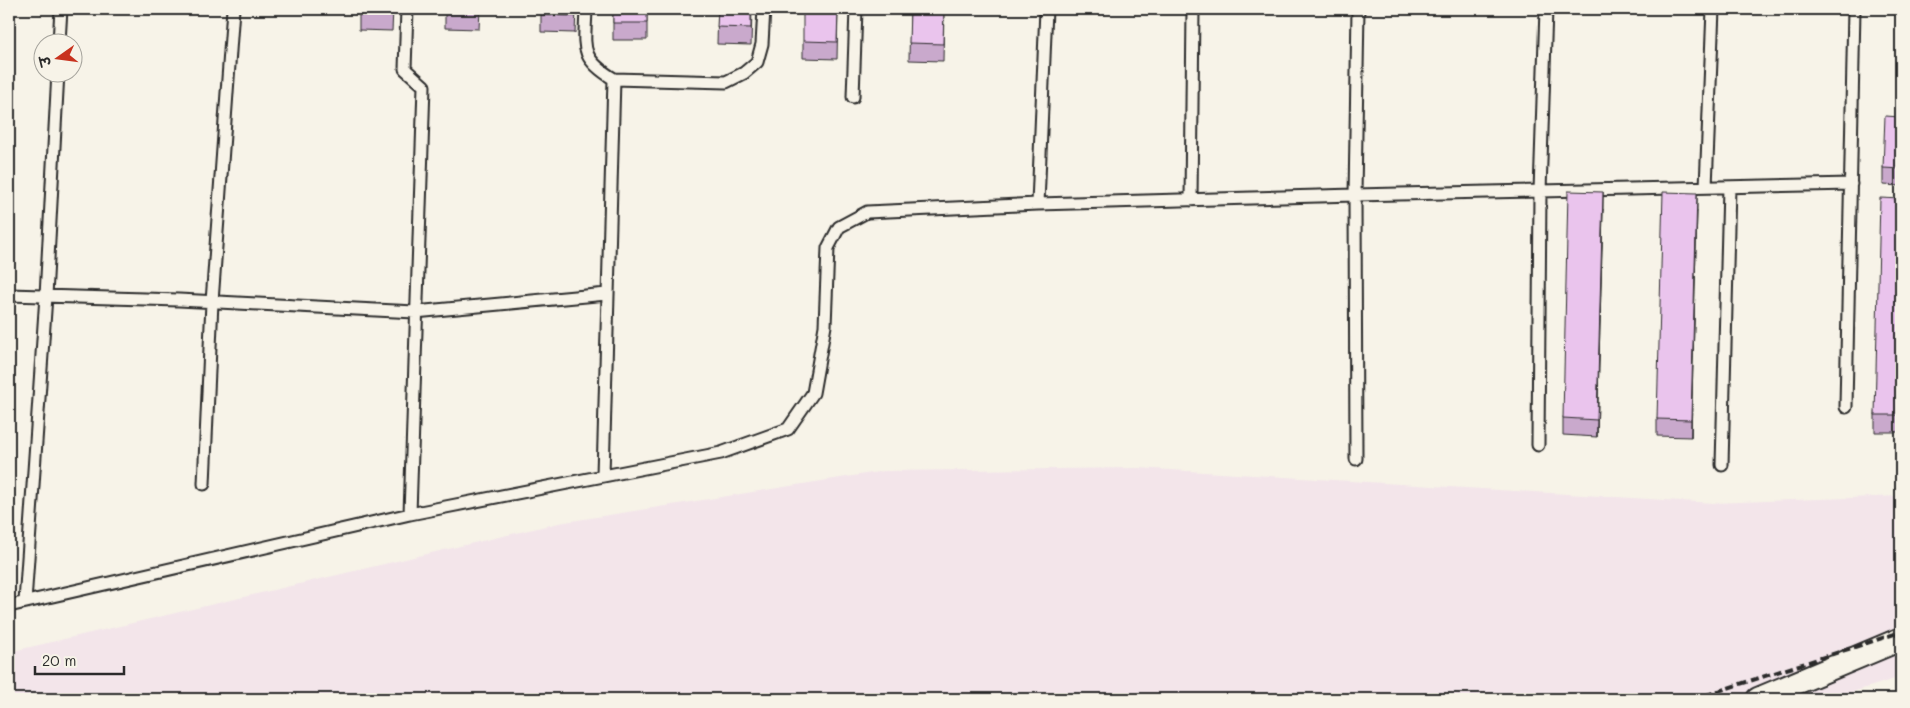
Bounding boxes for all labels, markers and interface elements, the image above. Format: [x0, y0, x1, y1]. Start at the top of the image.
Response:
north arrow [32, 32, 82, 82]
text: उ [34, 53, 56, 70]
scale bar [35, 643, 124, 675]
text: 20 m [42, 650, 76, 670]

